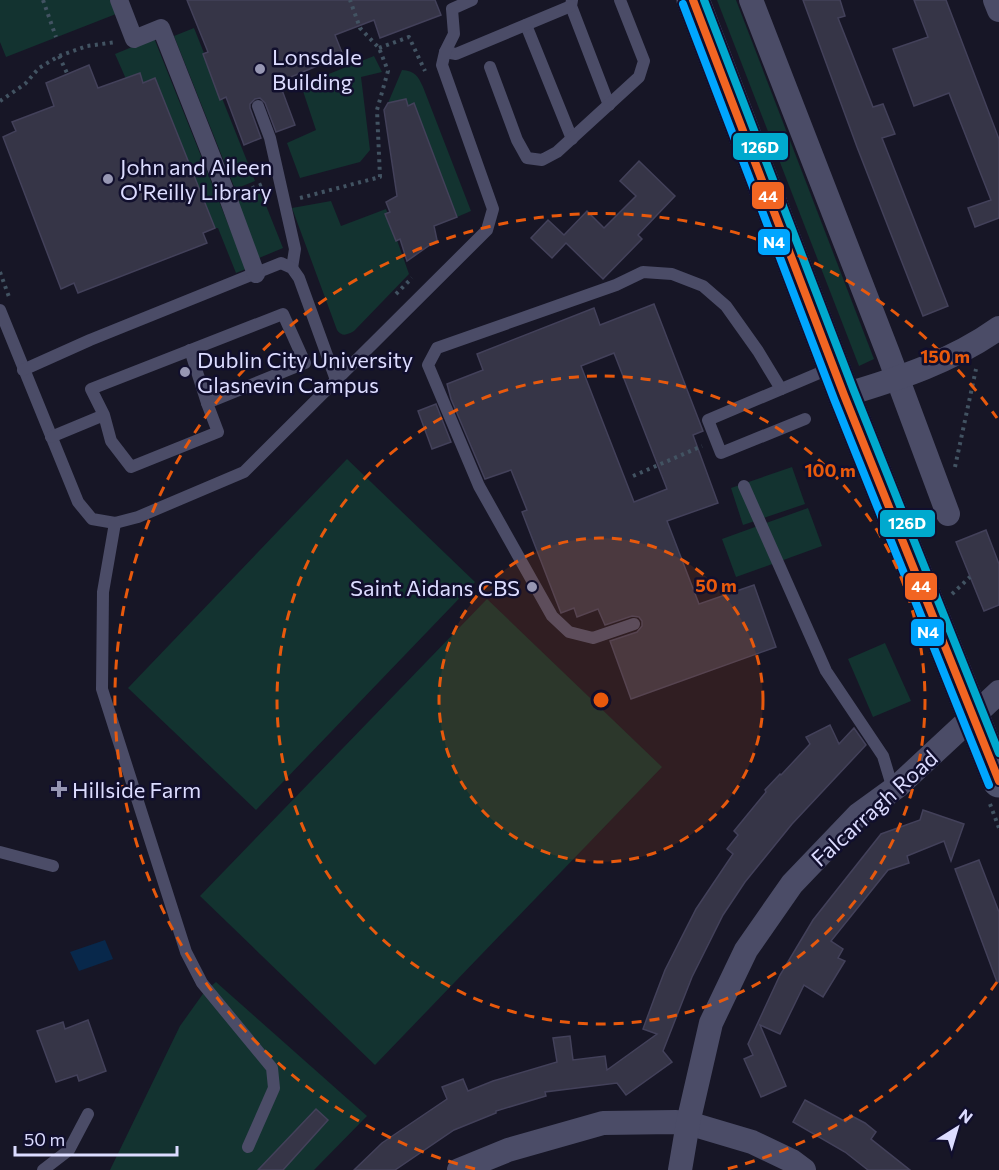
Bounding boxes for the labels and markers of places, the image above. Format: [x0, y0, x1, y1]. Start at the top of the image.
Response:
place label: Lonsdale Building [272, 43, 362, 95]
marker: Lonsdale Building [253, 62, 267, 76]
place label: John and Aileen O'Reilly Library [120, 153, 272, 205]
marker: John and Aileen O'Reilly Library [101, 172, 115, 186]
place label: Dublin City University Glasnevin Campus [197, 346, 413, 398]
marker: Dublin City University Glasnevin Campus [178, 365, 192, 379]
place label: Saint Aidans CBS [350, 574, 520, 601]
marker: Saint Aidans CBS [525, 580, 539, 594]
centre of rings [591, 690, 611, 710]
place label: Hillside Farm [72, 776, 201, 803]
marker: Hillside Farm [50, 780, 68, 798]

